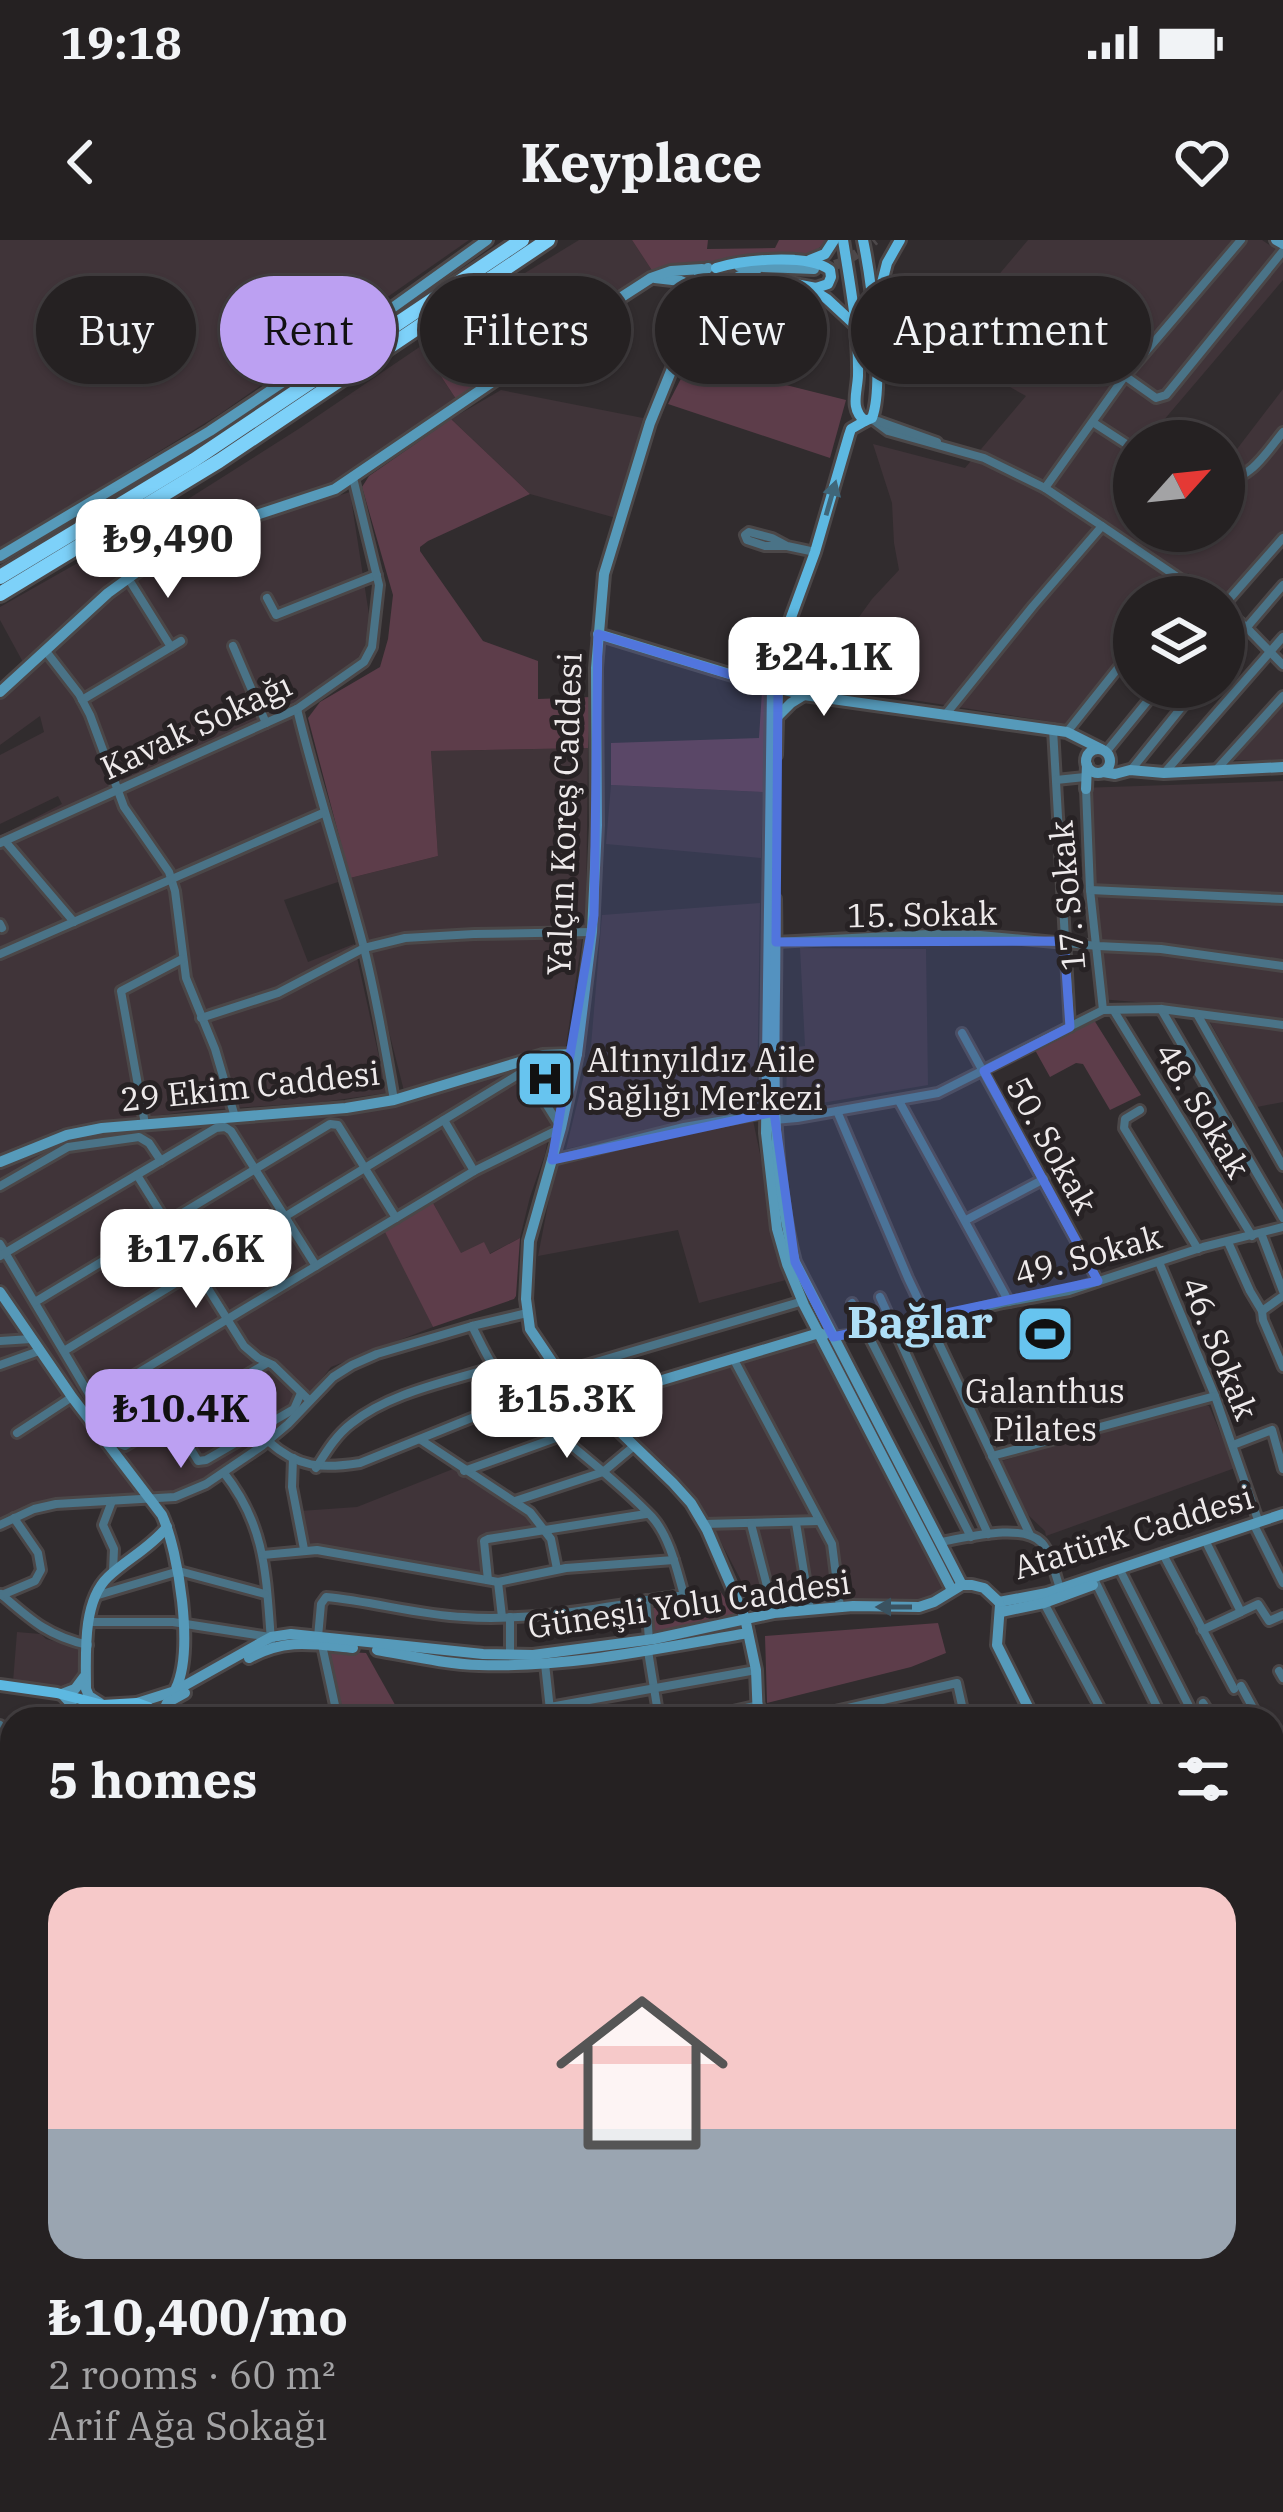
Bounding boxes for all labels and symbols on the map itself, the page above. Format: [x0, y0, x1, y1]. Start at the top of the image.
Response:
north arrow [1113, 420, 1245, 552]
one-way arrow [822, 479, 841, 516]
pin: ₺9,490 [70, 499, 266, 601]
pin: ₺24.1K [726, 617, 922, 719]
street label: Yalçın Koreş Caddesi [536, 652, 591, 976]
street label: Kavak Sokağı [93, 662, 298, 789]
street label: 17. Sokak [1039, 819, 1094, 973]
street label: 15. Sokak [846, 891, 998, 936]
street label: 48. Sokak [1146, 1034, 1261, 1185]
place label: Altınyıldız Aile Sağlığı Merkezi [587, 1038, 823, 1119]
hospital icon: Altınyıldız Aile Sağlığı Merkezi [514, 1048, 576, 1110]
street label: 29 Ekim Caddesi [118, 1050, 382, 1121]
street label: 50. Sokak [997, 1068, 1108, 1221]
pin: ₺17.6K [98, 1209, 294, 1311]
street label: 49. Sokak [1010, 1214, 1166, 1295]
street label: 46. Sokak [1172, 1270, 1269, 1426]
district label: Bağlar [847, 1292, 993, 1350]
sports icon: Galanthus Pilates [1014, 1303, 1076, 1365]
pin: ₺15.3K [469, 1359, 665, 1461]
pin: ₺10.4K [83, 1369, 279, 1471]
place label: Galanthus Pilates [965, 1369, 1125, 1450]
street label: Atatürk Caddesi [1008, 1475, 1258, 1588]
street label: Güneşli Yolu Caddesi [525, 1560, 853, 1647]
one-way arrow [874, 1597, 912, 1617]

